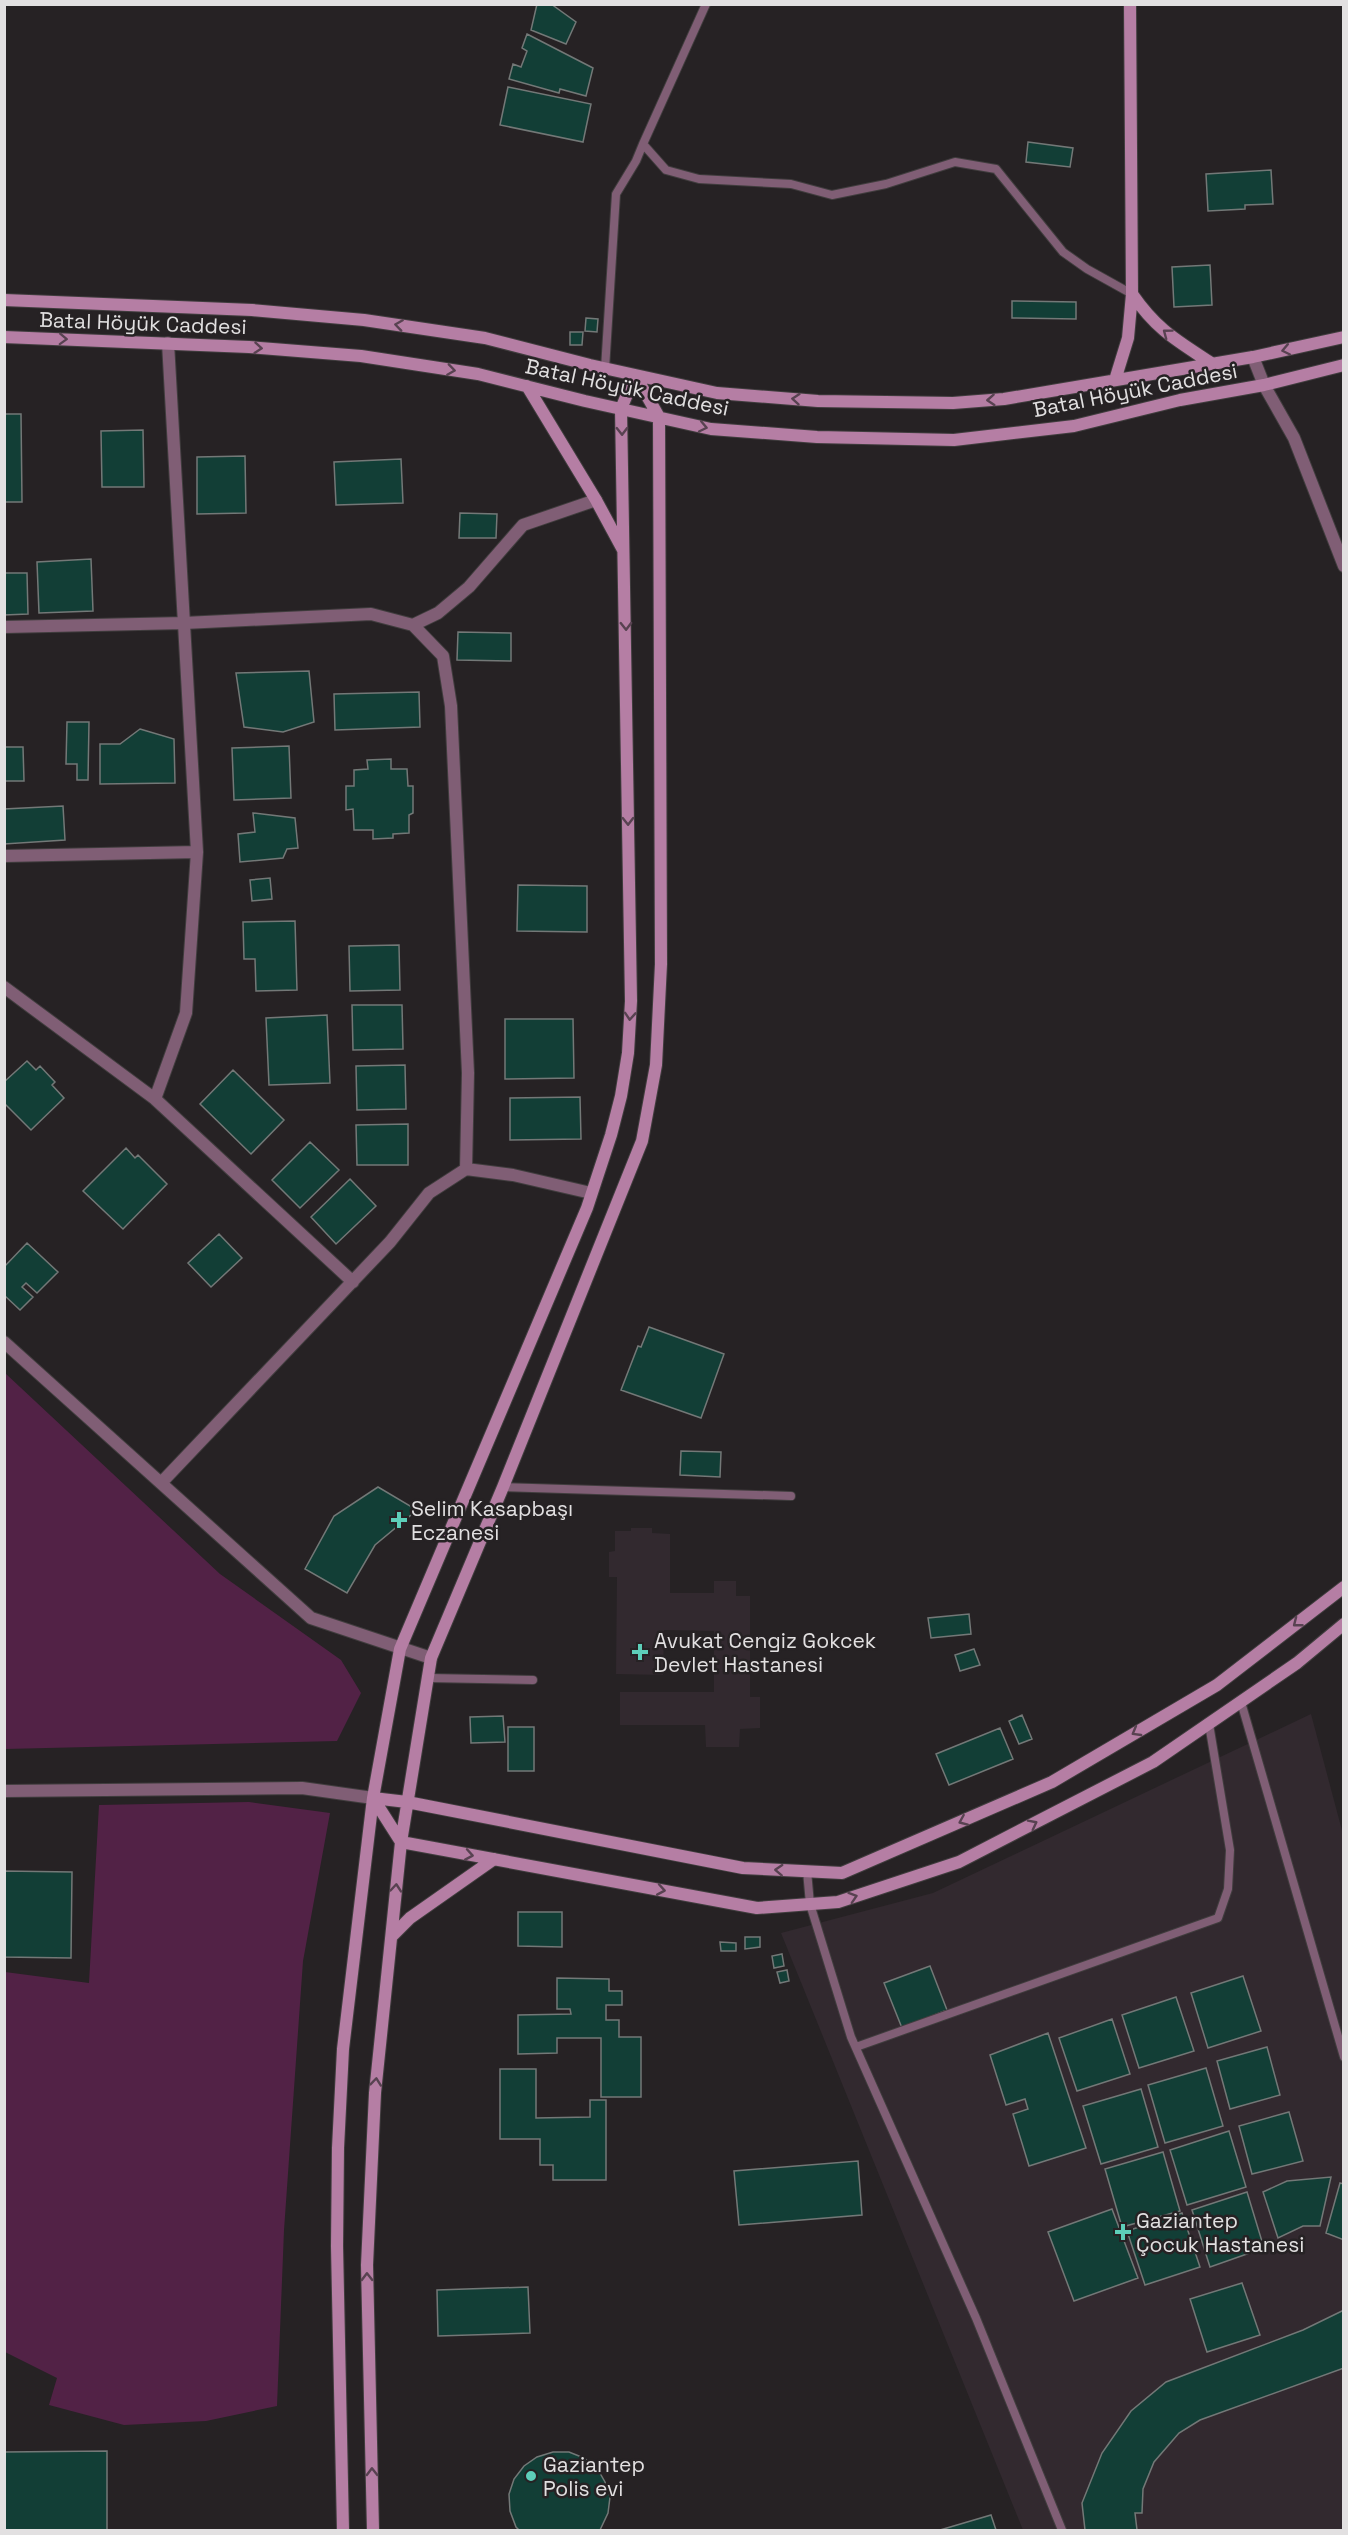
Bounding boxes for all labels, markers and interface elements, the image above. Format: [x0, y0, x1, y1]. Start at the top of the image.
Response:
street label: Batal Höyük Caddesi [39, 306, 247, 340]
one-way arrow [394, 319, 404, 332]
one-way arrow [1163, 330, 1174, 341]
one-way arrow [58, 333, 67, 346]
one-way arrow [253, 341, 262, 354]
one-way arrow [1282, 342, 1292, 355]
street label: Batal Höyük Caddesi [523, 352, 731, 422]
street label: Batal Höyük Caddesi [1031, 357, 1239, 423]
one-way arrow [447, 363, 456, 375]
one-way arrow [791, 393, 801, 406]
one-way arrow [986, 393, 995, 406]
one-way arrow [698, 420, 708, 433]
one-way arrow [616, 426, 628, 435]
one-way arrow [619, 621, 632, 630]
one-way arrow [622, 816, 634, 825]
one-way arrow [624, 1011, 637, 1020]
place label: Selim Kasapbaşı Eczanesi [411, 1495, 573, 1546]
marker: Selim Kasapbaşı Eczanesi [392, 1513, 406, 1527]
one-way arrow [1293, 1615, 1304, 1626]
place label: Avukat Cengiz Gokcek Devlet Hastanesi [654, 1627, 876, 1678]
marker: Avukat Cengiz Gokcek Devlet Hastanesi [631, 1643, 649, 1661]
one-way arrow [1132, 1725, 1142, 1737]
one-way arrow [958, 1813, 969, 1825]
one-way arrow [1027, 1819, 1038, 1831]
one-way arrow [464, 1848, 474, 1861]
one-way arrow [774, 1863, 783, 1876]
one-way arrow [655, 1883, 665, 1896]
one-way arrow [389, 1884, 402, 1893]
one-way arrow [847, 1892, 858, 1904]
one-way arrow [369, 2078, 382, 2087]
place label: Gaziantep Çocuk Hastanesi [1136, 2207, 1304, 2258]
marker: Gaziantep Çocuk Hastanesi [1114, 2223, 1132, 2241]
one-way arrow [361, 2273, 374, 2282]
place label: Gaziantep Polis evi [543, 2451, 645, 2502]
one-way arrow [366, 2468, 378, 2477]
marker: Gaziantep Polis evi [524, 2469, 538, 2483]

